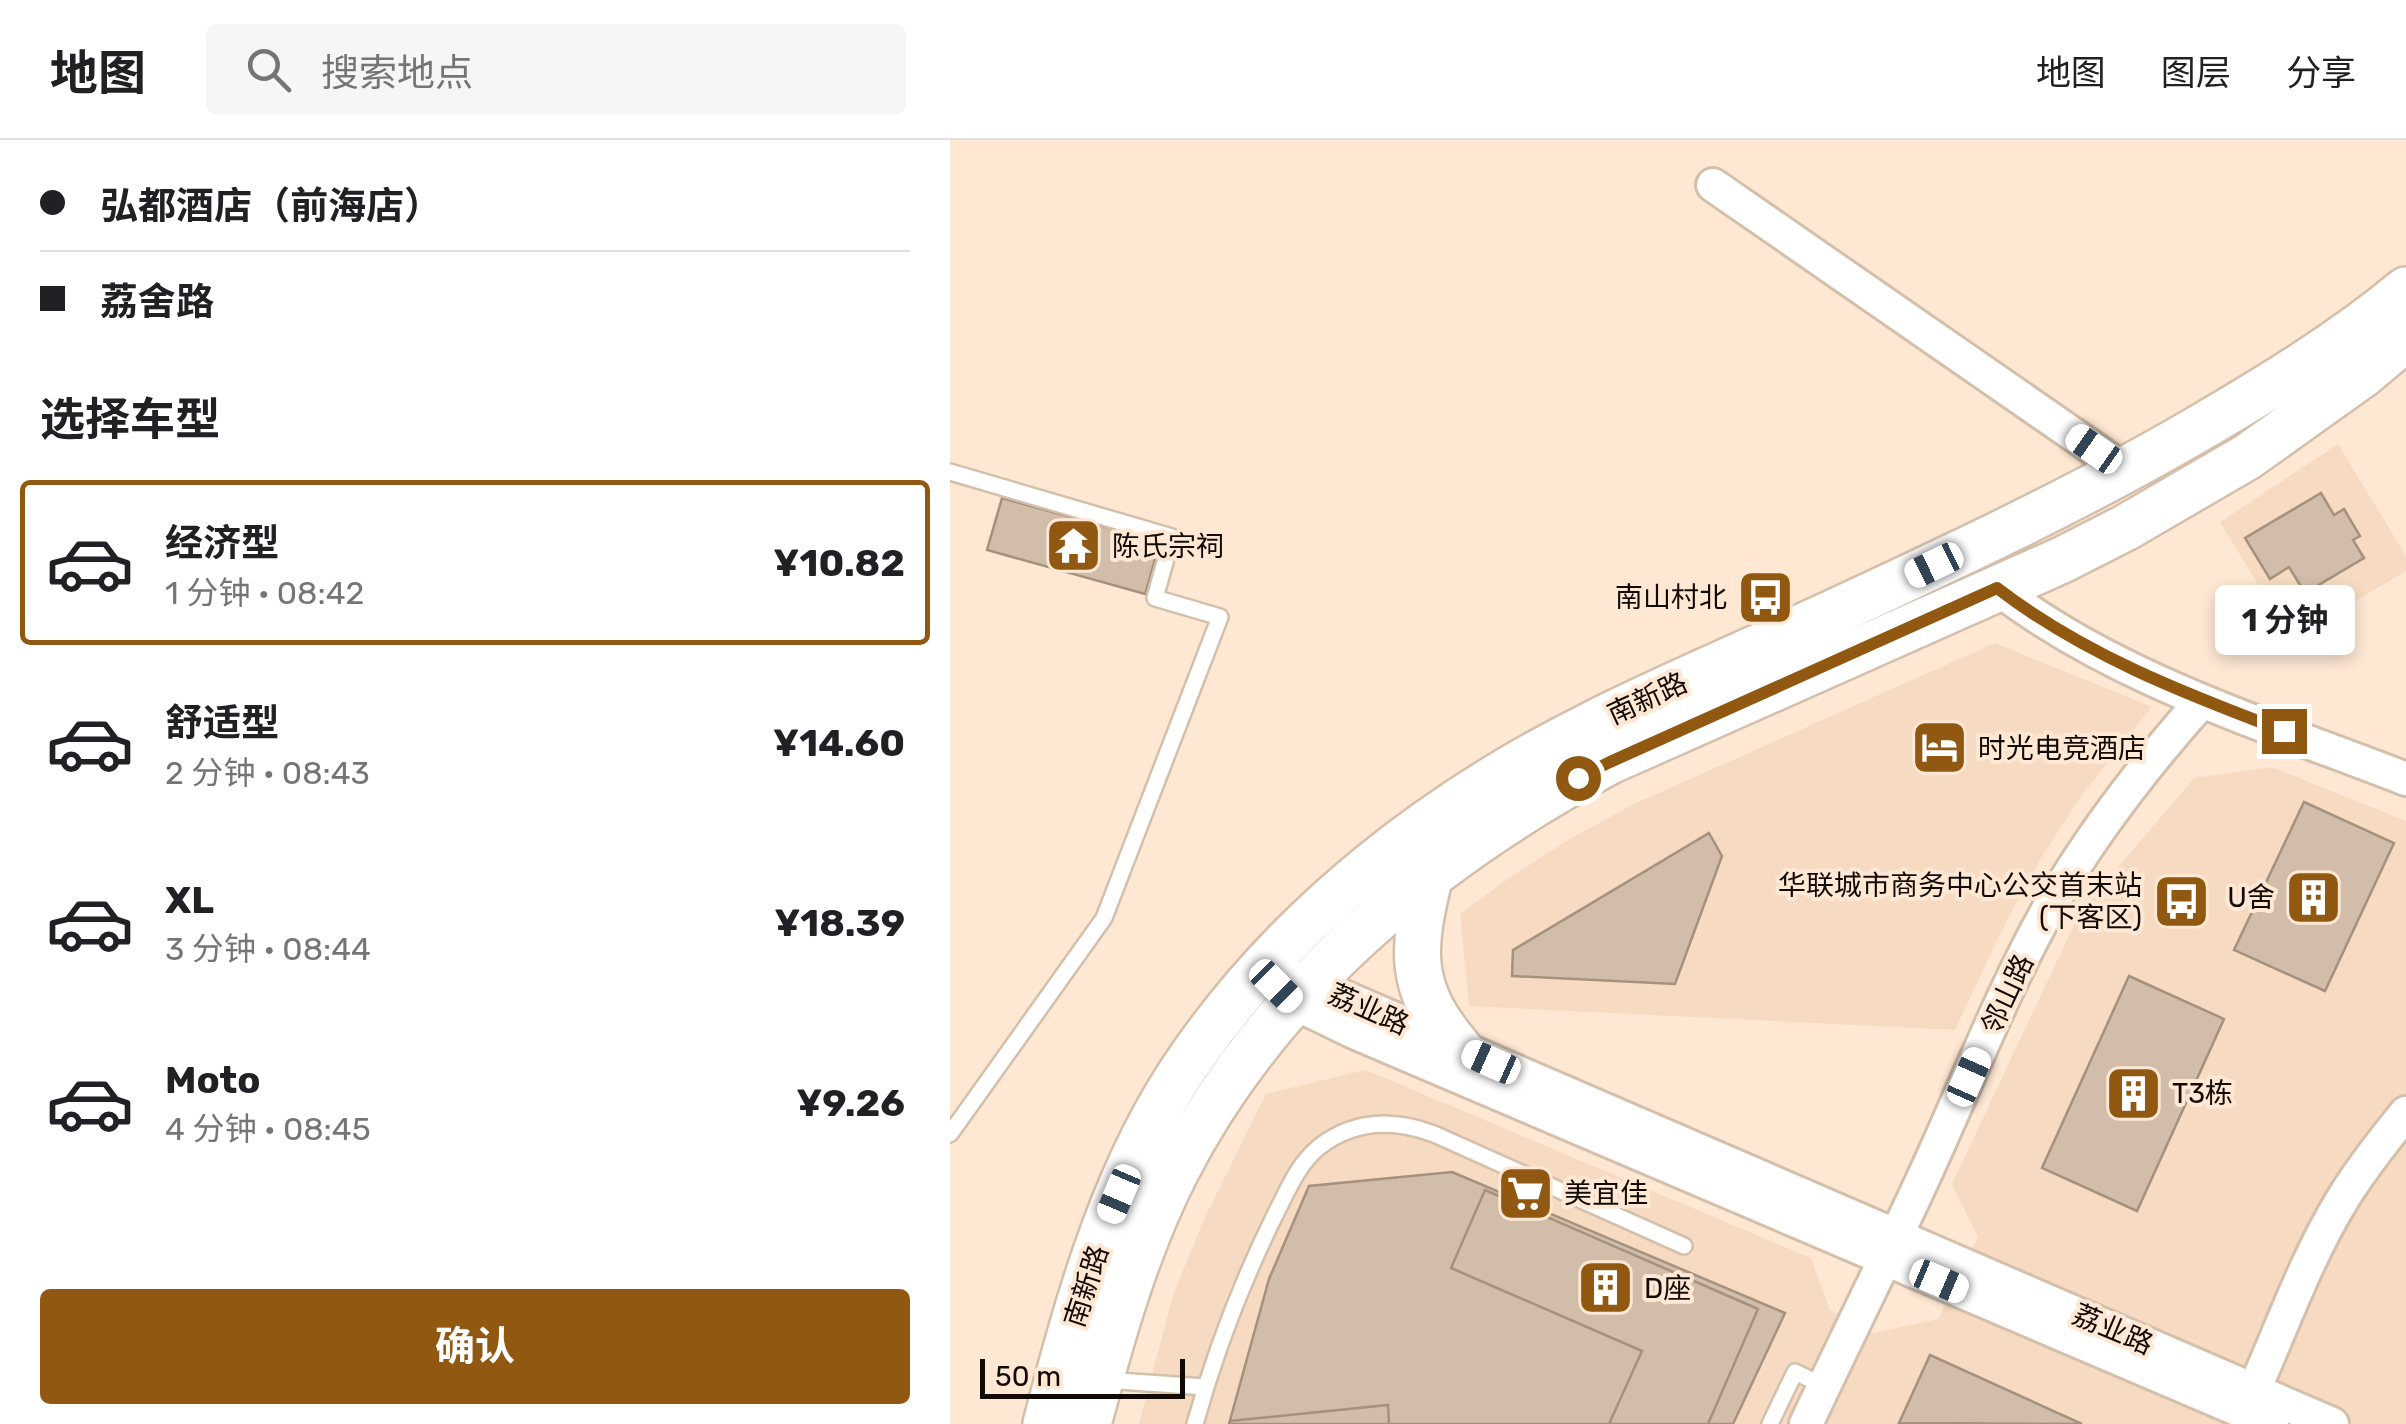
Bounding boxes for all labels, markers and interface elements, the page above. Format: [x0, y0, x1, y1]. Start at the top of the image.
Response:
search box [206, 24, 906, 114]
icon: search [241, 42, 296, 97]
text: 地图 [50, 45, 146, 102]
text: 搜索地点 [321, 50, 473, 96]
text: 地图 [2036, 52, 2106, 94]
text: 图层 [2161, 52, 2231, 94]
text: 分享 [2286, 52, 2356, 94]
text: 弘都酒店（前海店） [100, 183, 442, 229]
text: 荔舍路 [100, 279, 214, 325]
text: 选择车型 [40, 393, 220, 446]
car [2061, 420, 2127, 478]
temple icon: 陈氏宗祠 [1043, 516, 1103, 576]
icon: car [45, 518, 135, 608]
text: 经济型 [165, 520, 279, 566]
place label: 陈氏宗祠 [1112, 530, 1224, 563]
car [1900, 538, 1968, 592]
text: ¥10.82 [773, 540, 905, 586]
bus stop icon: 南山村北 [1736, 567, 1796, 627]
text: 1 分钟 · 08:42 [165, 574, 364, 612]
place label: 南山村北 [1615, 581, 1727, 614]
callout: 1 分钟 [2214, 586, 2354, 656]
text: 1 分钟 [2242, 601, 2328, 639]
street label: 南新路 [1602, 666, 1692, 731]
icon: car [45, 698, 135, 788]
text: 舒适型 [165, 700, 279, 746]
route end [2262, 709, 2307, 754]
hotel icon: 时光电竞酒店 [1909, 718, 1969, 778]
text: ¥14.60 [773, 720, 905, 766]
place label: 时光电竞酒店 [1978, 732, 2146, 765]
text: 2 分钟 · 08:43 [165, 754, 370, 792]
route start [1556, 756, 1601, 801]
building icon: U舍 [2284, 867, 2344, 927]
place label: 华联城市商务中心公交首末站 (下客区) [1778, 869, 2142, 934]
bus stop icon: 华联城市商务中心公交首末站 (下客区) [2151, 871, 2211, 931]
text: XL [165, 877, 214, 923]
icon: car [45, 878, 135, 968]
place label: U舍 [2227, 881, 2275, 914]
text: ¥18.39 [774, 900, 905, 946]
text: 3 分钟 · 08:44 [165, 930, 371, 968]
street label: 邻山路 [1975, 949, 2040, 1039]
car [1244, 954, 1308, 1018]
street label: 荔业路 [1324, 977, 1414, 1042]
car [1457, 1036, 1525, 1088]
car [1943, 1043, 1995, 1111]
text: Moto [165, 1057, 261, 1103]
icon: car [45, 1058, 135, 1148]
building icon: T3栋 [2103, 1063, 2163, 1123]
place label: T3栋 [2172, 1077, 2233, 1110]
text: ¥9.26 [796, 1080, 905, 1126]
text: 4 分钟 · 08:45 [165, 1110, 371, 1148]
car [1093, 1161, 1145, 1227]
supermarket icon: 美宜佳 [1495, 1163, 1555, 1223]
place label: 美宜佳 [1564, 1177, 1648, 1210]
street label: 南新路 [1058, 1241, 1115, 1331]
car [1906, 1255, 1972, 1307]
building icon: D座 [1575, 1258, 1635, 1318]
place label: D座 [1644, 1272, 1691, 1305]
button: 确认 [40, 1289, 910, 1404]
street label: 荔业路 [2068, 1298, 2158, 1361]
scale bar [980, 1354, 1185, 1398]
text: 50 m [995, 1360, 1061, 1393]

